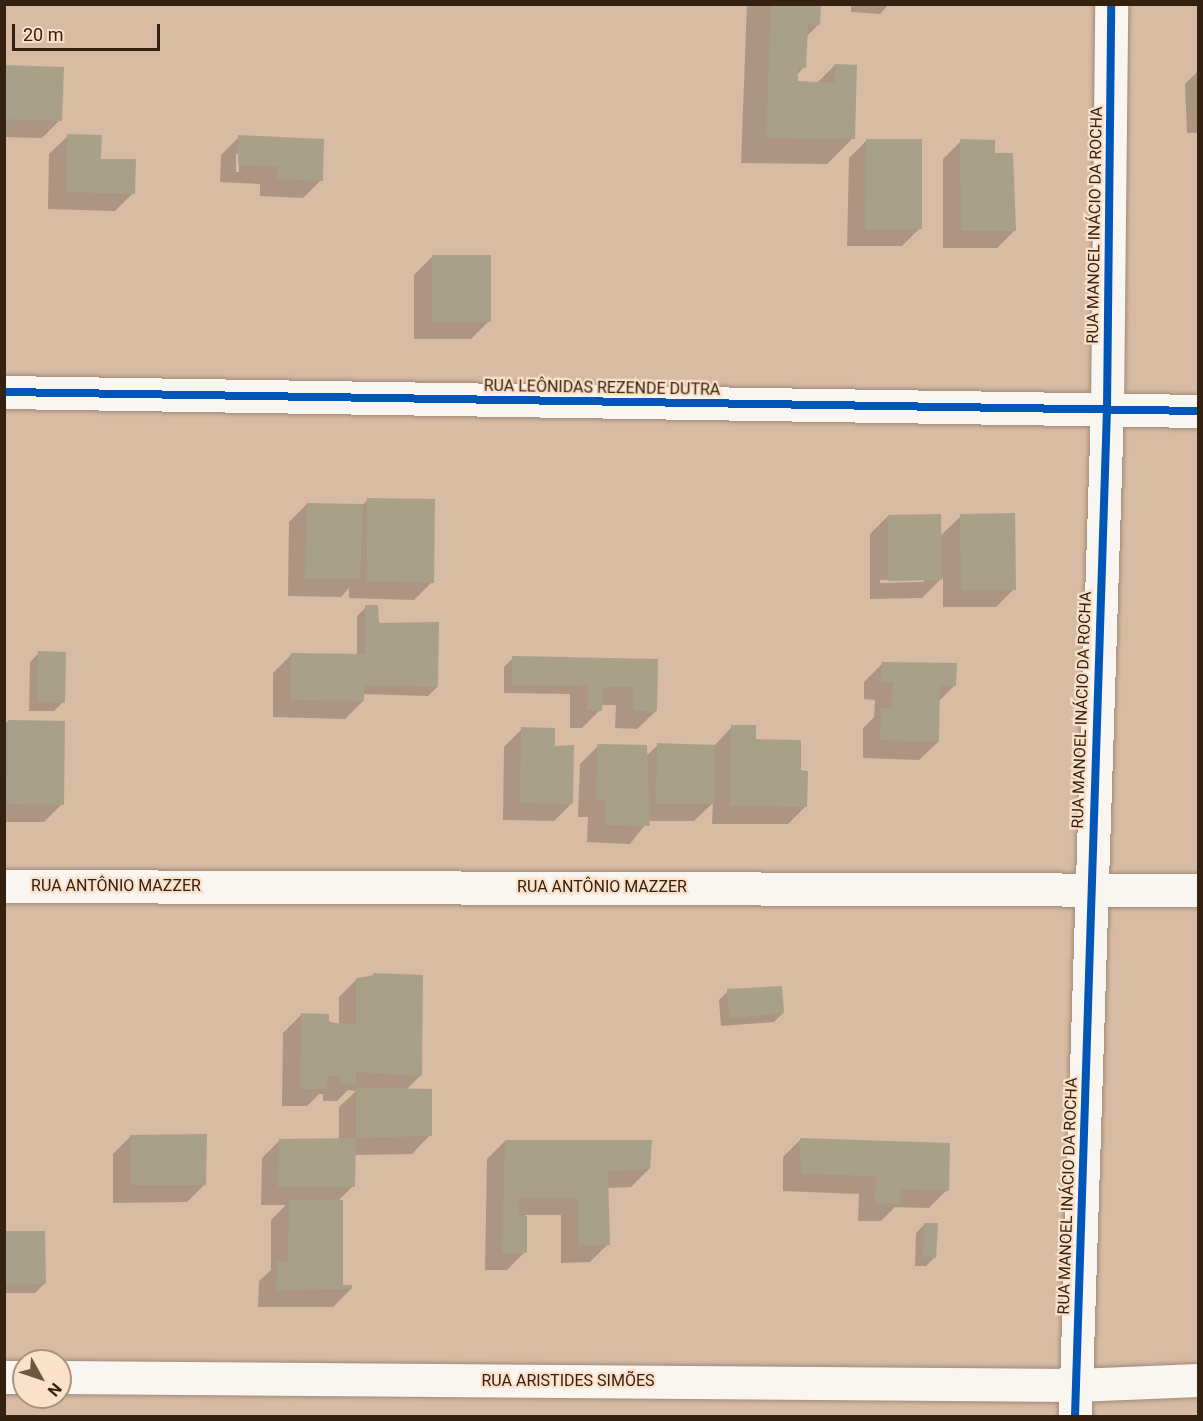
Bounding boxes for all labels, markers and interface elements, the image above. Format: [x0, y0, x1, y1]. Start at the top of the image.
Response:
scale bar [15, 12, 164, 50]
text: 20 m [23, 24, 63, 45]
street label: RUA MANOEL INÁCIO DA ROCHA [1083, 106, 1107, 344]
street label: RUA LEÔNIDAS REZENDE DUTRA [484, 376, 720, 400]
street label: RUA MANOEL INÁCIO DA ROCHA [1068, 591, 1096, 829]
street label: RUA ANTÔNIO MAZZER [31, 876, 201, 896]
street label: RUA ANTÔNIO MAZZER [517, 877, 687, 897]
street label: RUA MANOEL INÁCIO DA ROCHA [1054, 1077, 1082, 1315]
north arrow [12, 1349, 72, 1409]
street label: RUA ARISTIDES SIMÕES [482, 1371, 654, 1391]
text: N [44, 1379, 66, 1400]

